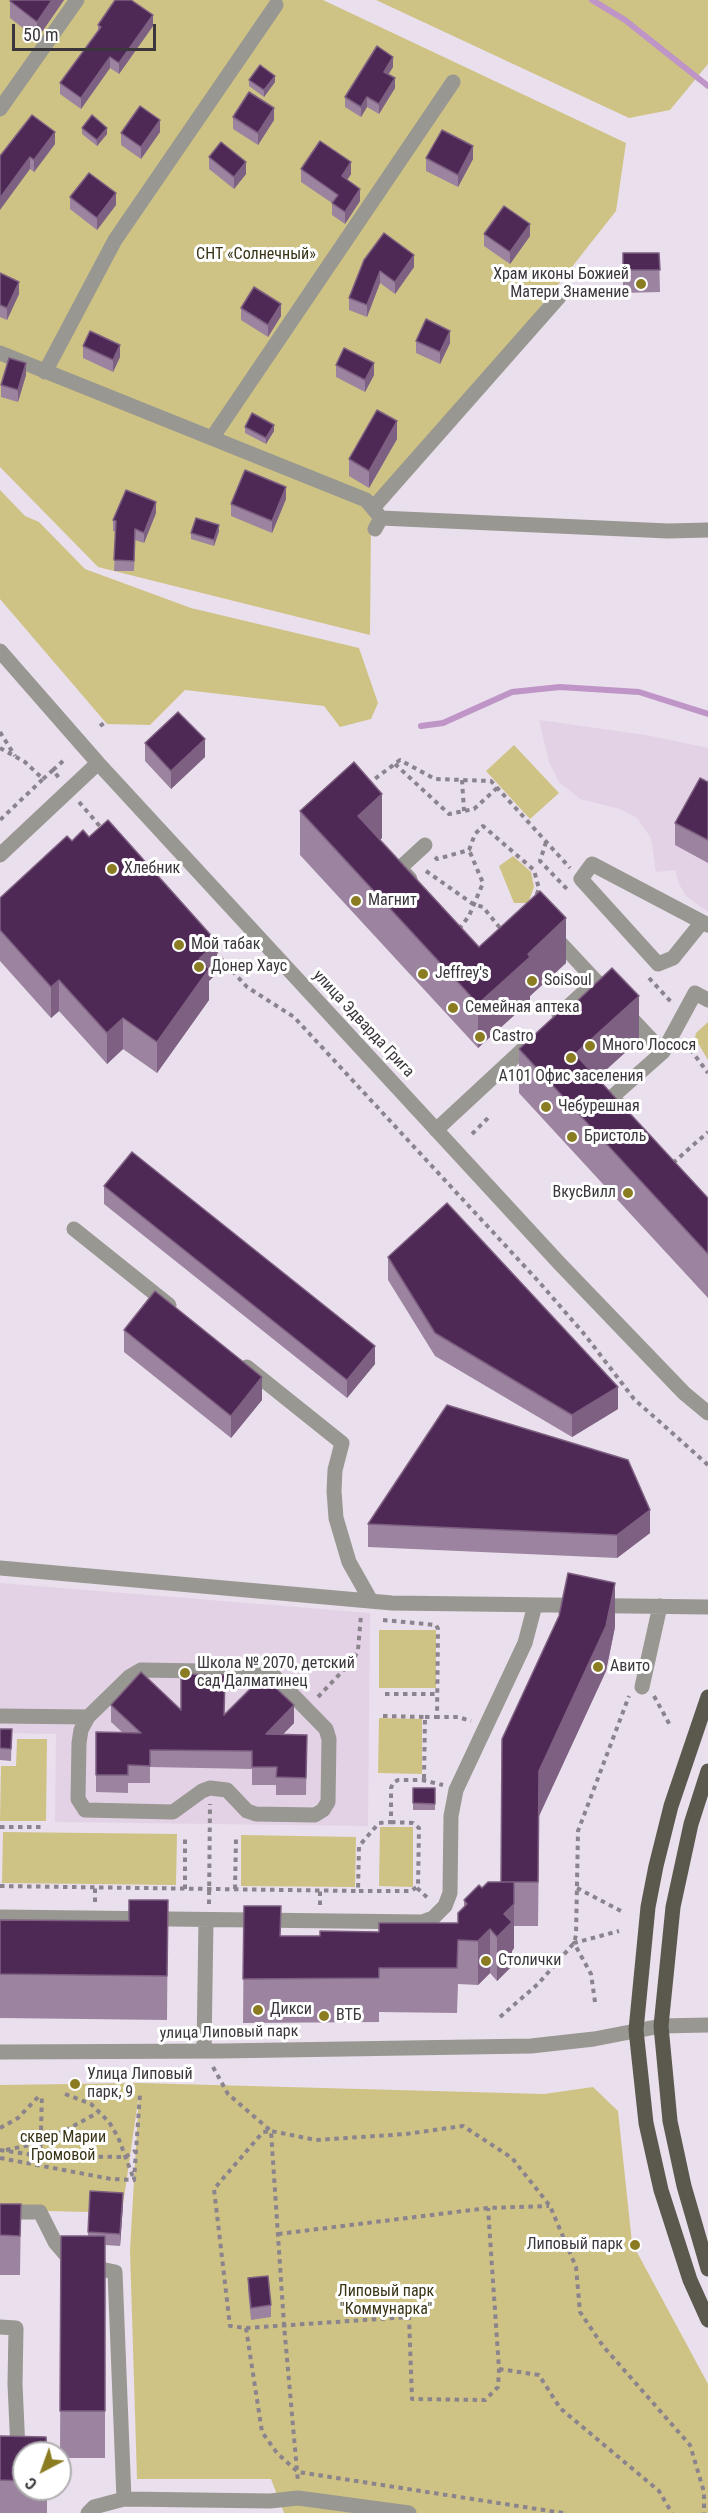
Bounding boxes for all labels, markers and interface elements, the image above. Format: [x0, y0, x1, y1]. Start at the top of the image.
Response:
scale bar [15, 12, 159, 50]
text: 50 m [23, 24, 58, 45]
park label: СНТ «Солнечный» [196, 245, 316, 265]
place label: Храм иконы Божией Матери Знамение [493, 265, 629, 303]
marker: Храм иконы Божией Матери Знамение [634, 277, 648, 291]
place label: Хлебник [124, 859, 180, 879]
marker: Хлебник [105, 862, 119, 876]
place label: Магнит [368, 891, 417, 911]
marker: Магнит [349, 894, 363, 908]
place label: Мой табак [191, 935, 260, 955]
marker: Мой табак [172, 938, 186, 952]
place label: Донер Хаус [211, 957, 287, 977]
marker: Донер Хаус [192, 960, 206, 974]
place label: Jeffrey's [435, 964, 489, 984]
street label: улица Эдварда Грига [308, 966, 418, 1082]
marker: Jeffrey's [416, 967, 430, 981]
place label: SoiSoul [544, 971, 592, 991]
marker: SoiSoul [525, 974, 539, 988]
place label: Семейная аптека [465, 998, 580, 1018]
marker: Семейная аптека [446, 1001, 460, 1015]
place label: Castro [492, 1027, 534, 1047]
marker: Castro [473, 1030, 487, 1044]
place label: Много Лосося [602, 1036, 696, 1056]
marker: Много Лосося [583, 1039, 597, 1053]
marker: А101 Офис заселения [564, 1051, 578, 1065]
place label: А101 Офис заселения [499, 1067, 643, 1087]
place label: Чебурешная [558, 1097, 640, 1117]
marker: Чебурешная [539, 1100, 553, 1114]
place label: Бристоль [584, 1127, 646, 1147]
marker: Бристоль [565, 1130, 579, 1144]
place label: ВкусВилл [552, 1183, 616, 1203]
marker: ВкусВилл [621, 1186, 635, 1200]
place label: Школа № 2070, детский сад Далматинец [197, 1654, 355, 1692]
place label: Авито [610, 1657, 650, 1677]
marker: Авито [591, 1660, 605, 1674]
marker: Школа № 2070, детский сад Далматинец [178, 1666, 192, 1680]
place label: Столички [498, 1951, 561, 1971]
marker: Столички [479, 1954, 493, 1968]
place label: Дикси [270, 2000, 312, 2020]
marker: Дикси [251, 2003, 265, 2017]
place label: ВТБ [336, 2006, 362, 2026]
marker: ВТБ [317, 2009, 331, 2023]
street label: улица Липовый парк [159, 2022, 299, 2044]
place label: Улица Липовый парк, 9 [87, 2065, 193, 2103]
marker: Улица Липовый парк, 9 [68, 2077, 82, 2091]
park label: сквер Марии Громовой [20, 2128, 106, 2166]
place label: Липовый парк [527, 2235, 623, 2255]
marker: Липовый парк [628, 2238, 642, 2252]
park label: Липовый парк "Коммунарка" [338, 2282, 434, 2320]
north arrow [12, 2441, 72, 2501]
text: С [21, 2473, 41, 2494]

